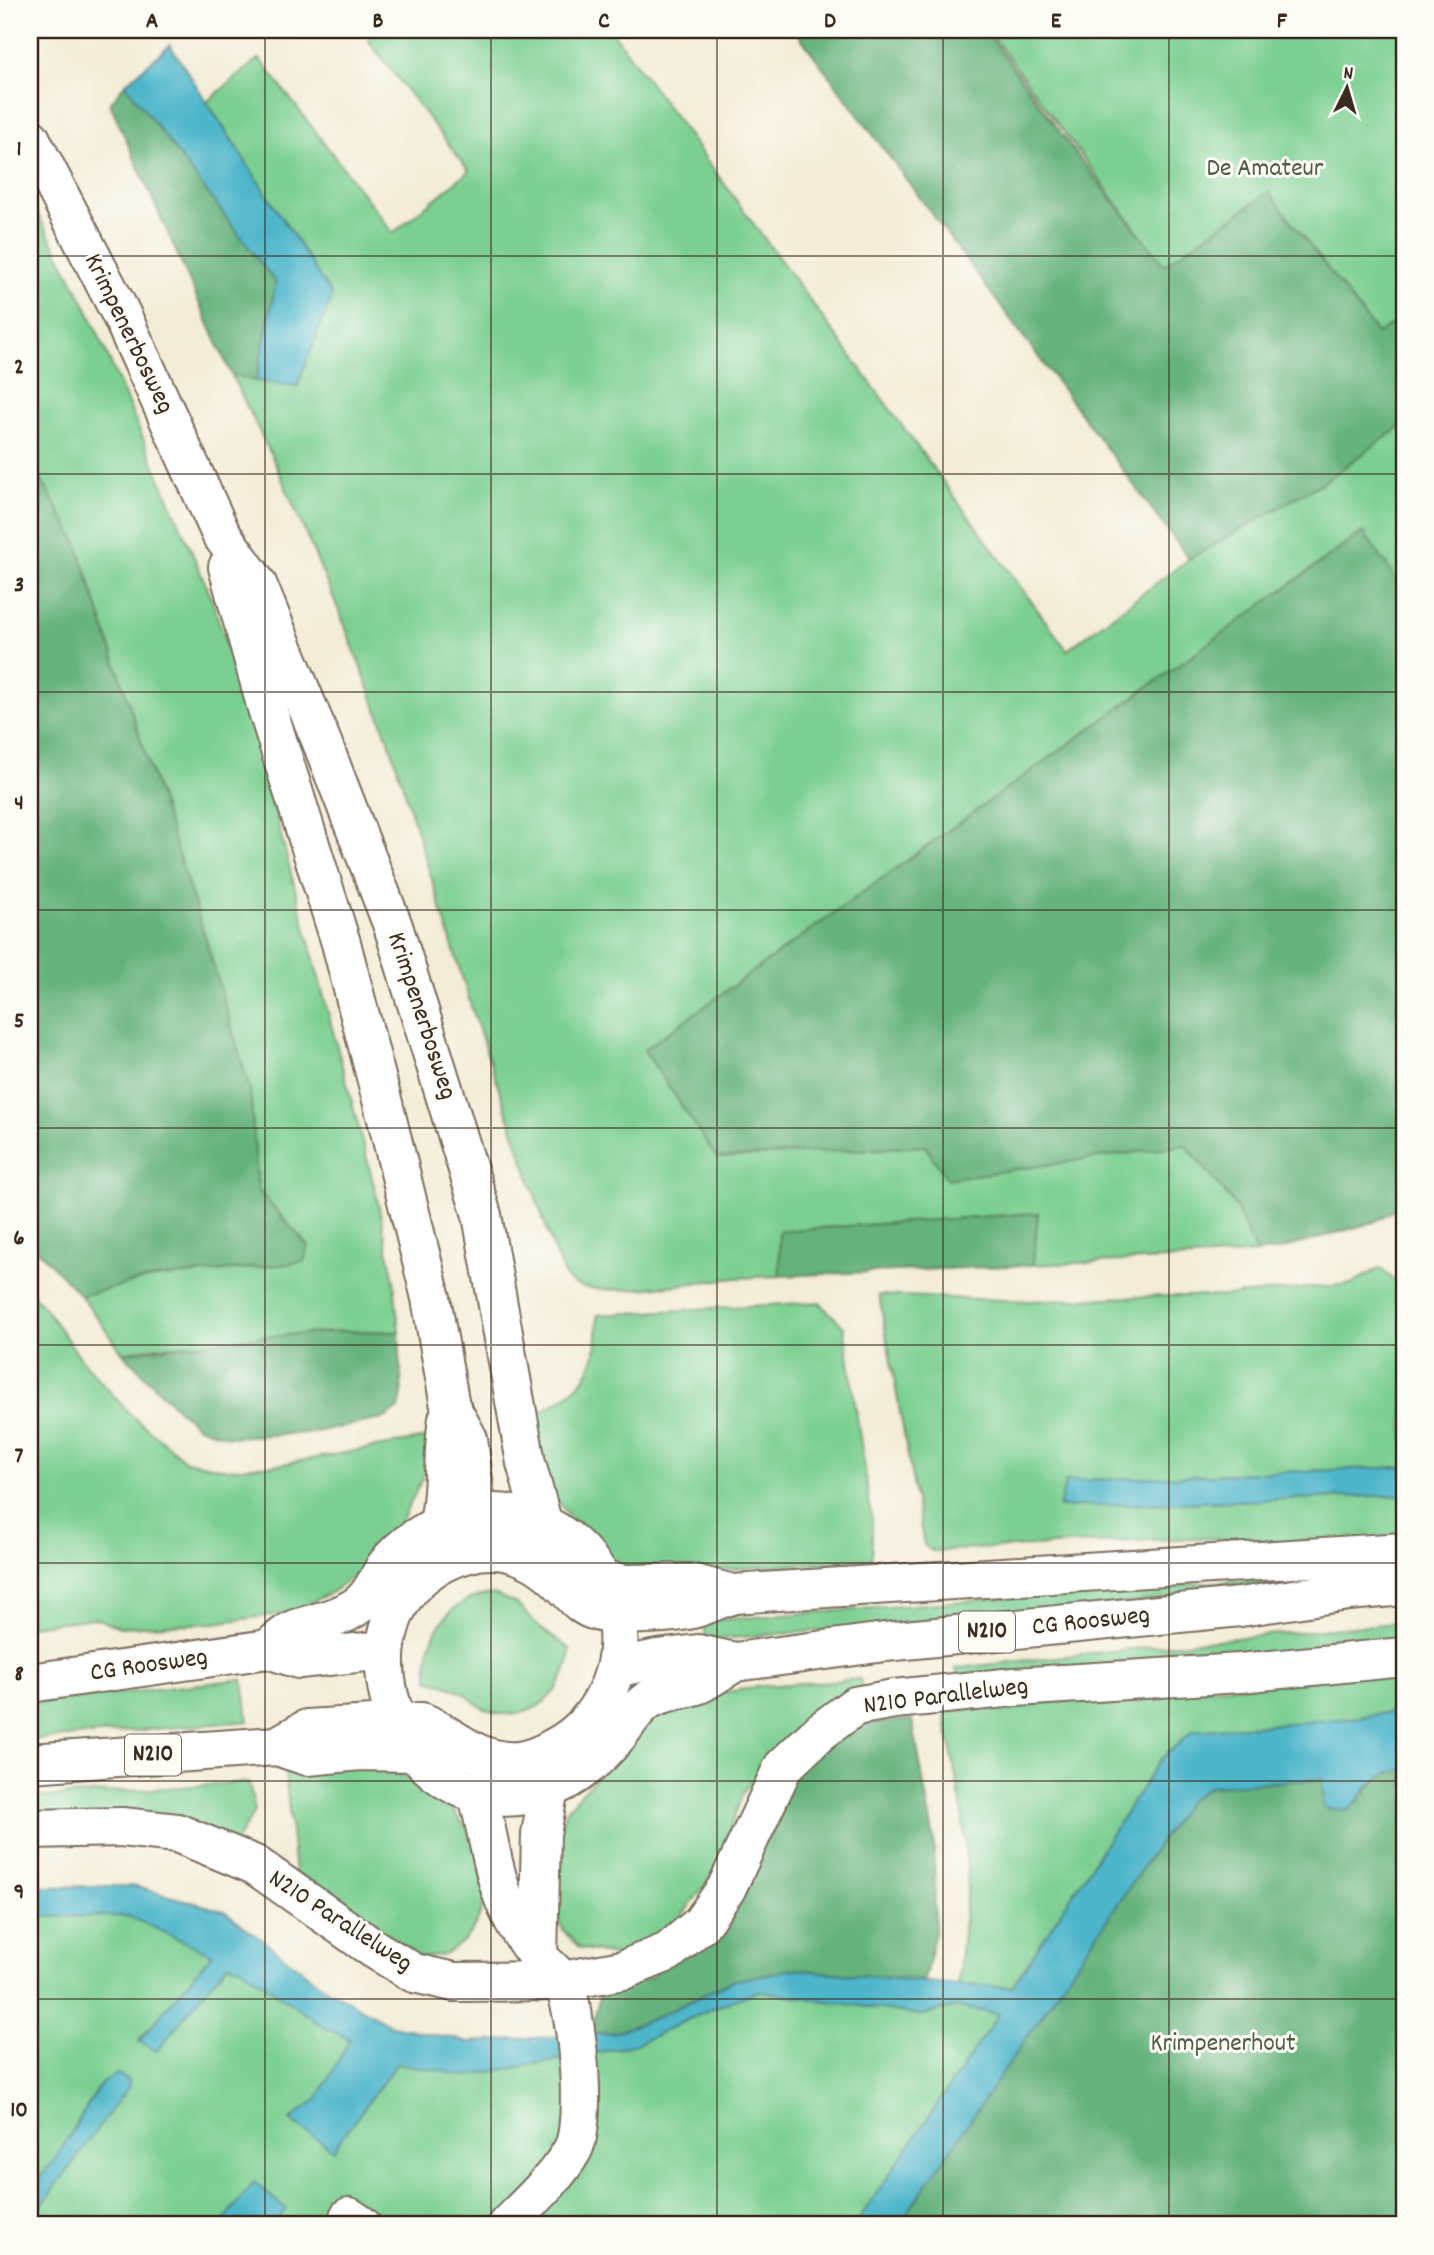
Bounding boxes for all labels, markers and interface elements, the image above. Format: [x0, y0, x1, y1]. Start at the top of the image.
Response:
text: A [146, 6, 158, 39]
text: B [373, 6, 384, 39]
text: C [598, 6, 610, 39]
text: D [824, 6, 836, 39]
text: E [1051, 6, 1062, 39]
text: F [1277, 6, 1288, 39]
north arrow [1312, 52, 1382, 122]
text: N [1342, 61, 1354, 88]
text: 1 [16, 134, 22, 167]
park label: De Amateur [1207, 151, 1324, 188]
street label: Krimpenerbosweg [73, 248, 183, 420]
text: 2 [14, 352, 24, 385]
text: 3 [14, 570, 24, 603]
text: 4 [14, 788, 24, 821]
street label: Krimpenerbosweg [376, 927, 466, 1105]
text: 5 [14, 1006, 24, 1039]
text: 6 [13, 1223, 25, 1256]
text: 7 [15, 1441, 24, 1474]
street label: CG Roosweg [1030, 1597, 1152, 1647]
road number: N210 [959, 1612, 1015, 1652]
street label: CG Roosweg [88, 1639, 210, 1693]
text: 8 [14, 1659, 24, 1692]
street label: N210 Parallelweg [862, 1669, 1030, 1725]
road number: N210 [125, 1735, 181, 1776]
street label: N210 Parallelweg [261, 1861, 419, 1983]
text: 9 [14, 1877, 24, 1910]
park label: Krimpenerhout [1150, 2026, 1296, 2063]
text: 10 [10, 2095, 28, 2128]

